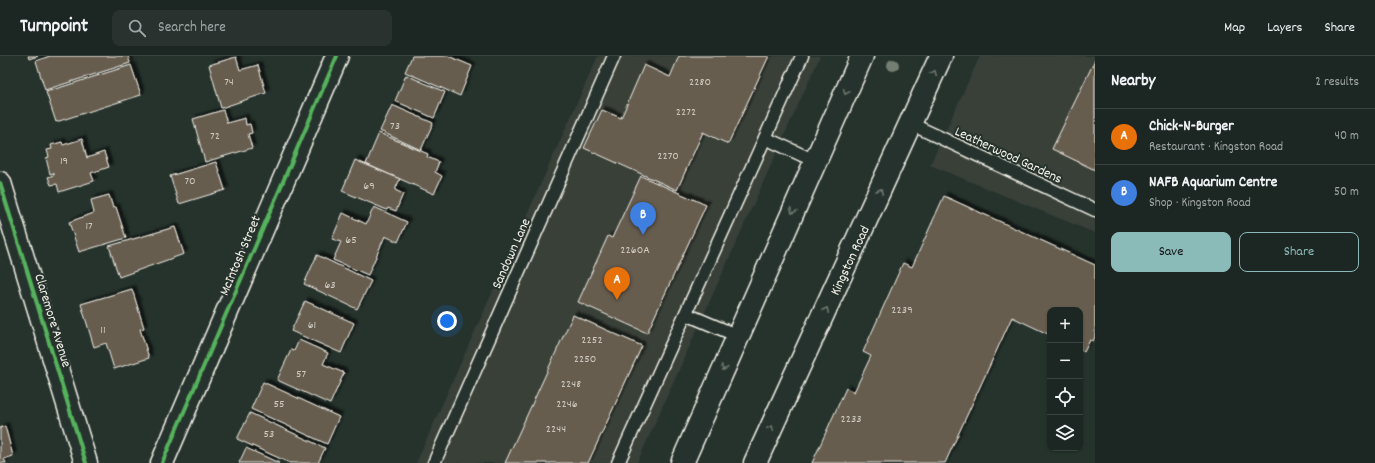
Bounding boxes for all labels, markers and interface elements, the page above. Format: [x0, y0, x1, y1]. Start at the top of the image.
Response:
search box [112, 10, 392, 46]
text: Turnpoint [20, 14, 88, 41]
icon: search [126, 17, 148, 39]
text: Search here [158, 17, 226, 39]
text: Map [1224, 18, 1245, 38]
text: Layers [1267, 18, 1302, 38]
text: Share [1324, 18, 1355, 38]
one-way arrow [929, 70, 937, 77]
text: Nearby [1111, 70, 1155, 94]
text: 2 results [1315, 73, 1359, 92]
house number: 74 [224, 74, 234, 91]
house number: 2280 [689, 74, 711, 91]
one-way arrow [843, 87, 851, 95]
house number: 2272 [676, 104, 696, 121]
text: Chick-N-Burger [1149, 116, 1234, 138]
house number: 73 [390, 118, 400, 135]
street label: Leatherwood Gardens [951, 122, 1065, 190]
text: A [1120, 127, 1128, 146]
text: 40 m [1335, 127, 1359, 146]
house number: 72 [210, 128, 220, 145]
text: Restaurant · Kingston Road [1149, 138, 1283, 157]
house number: 2270 [657, 148, 679, 165]
house number: 19 [60, 153, 68, 170]
text: NAFB Aquarium Centre [1149, 172, 1277, 194]
house number: 70 [184, 173, 196, 190]
house number: 69 [363, 178, 375, 195]
text: B [1121, 183, 1127, 202]
text: 50 m [1334, 183, 1359, 202]
one-way arrow [875, 188, 883, 196]
text: Shop · Kingston Road [1149, 194, 1251, 213]
pin: B [630, 202, 656, 235]
one-way arrow [790, 207, 798, 214]
street label: McIntosh Street [215, 212, 267, 299]
street label: Sandown Lane [487, 215, 536, 292]
house number: 17 [85, 218, 93, 235]
street label: Kingston Road [826, 223, 876, 299]
house number: 65 [345, 232, 357, 249]
button: Save [1111, 232, 1231, 272]
button: Share [1239, 232, 1359, 272]
house number: 2260A [620, 242, 650, 259]
pin: A [604, 267, 630, 300]
street label: Claremore Avenue [28, 271, 76, 370]
house number: 63 [324, 277, 336, 294]
house number: 2239 [891, 302, 913, 319]
one-way arrow [821, 306, 829, 313]
map controls [1047, 307, 1083, 451]
button: + [1047, 307, 1083, 343]
your location [437, 311, 457, 331]
house number: 61 [308, 317, 316, 334]
house number: 11 [100, 322, 106, 339]
house number: 2252 [581, 332, 603, 349]
button: − [1047, 343, 1083, 379]
house number: 2250 [574, 351, 596, 368]
one-way arrow [721, 364, 729, 371]
house number: 57 [296, 366, 306, 383]
house number: 2248 [561, 376, 581, 393]
button: locate [1047, 379, 1083, 415]
house number: 55 [273, 396, 285, 413]
house number: 2246 [556, 396, 578, 413]
house number: 2233 [840, 411, 862, 428]
button: layers [1047, 415, 1083, 451]
house number: 2244 [546, 421, 566, 438]
one-way arrow [766, 424, 774, 432]
house number: 53 [264, 426, 274, 443]

